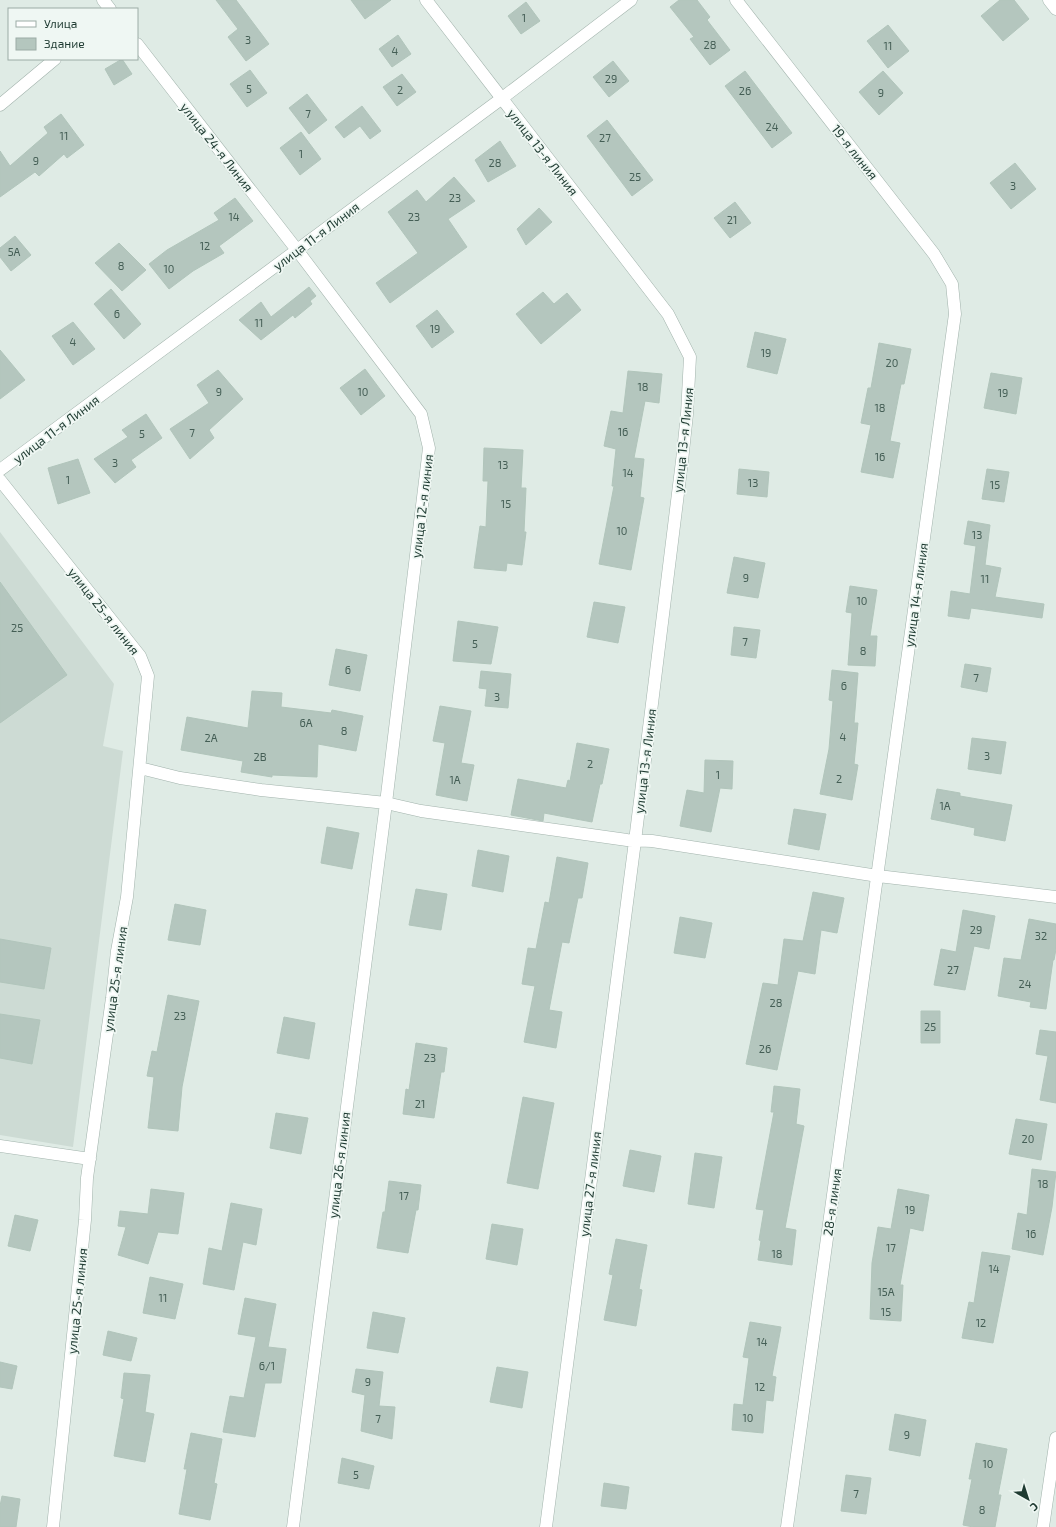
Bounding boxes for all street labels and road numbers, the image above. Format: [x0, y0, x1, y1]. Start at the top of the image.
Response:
street label: улица 24-я Линия [177, 99, 257, 195]
street label: улица 13-я Линия [504, 105, 582, 199]
street label: 19-я линия [828, 121, 882, 183]
street label: улица 11-я Линия [270, 198, 362, 274]
street label: улица 13-я Линия [670, 387, 696, 493]
street label: улица 11-я Линия [10, 391, 102, 467]
street label: улица 12-я линия [408, 453, 436, 559]
street label: улица 14-я линия [901, 542, 931, 648]
street label: улица 25-я линия [65, 564, 143, 658]
street label: улица 13-я Линия [631, 708, 659, 814]
street label: улица 25-я линия [100, 925, 130, 1033]
street label: улица 26-я линия [325, 1111, 353, 1219]
street label: улица 27-я линия [576, 1130, 604, 1238]
street label: 28-я линия [819, 1167, 845, 1237]
street label: улица 25-я линия [63, 1247, 91, 1355]

